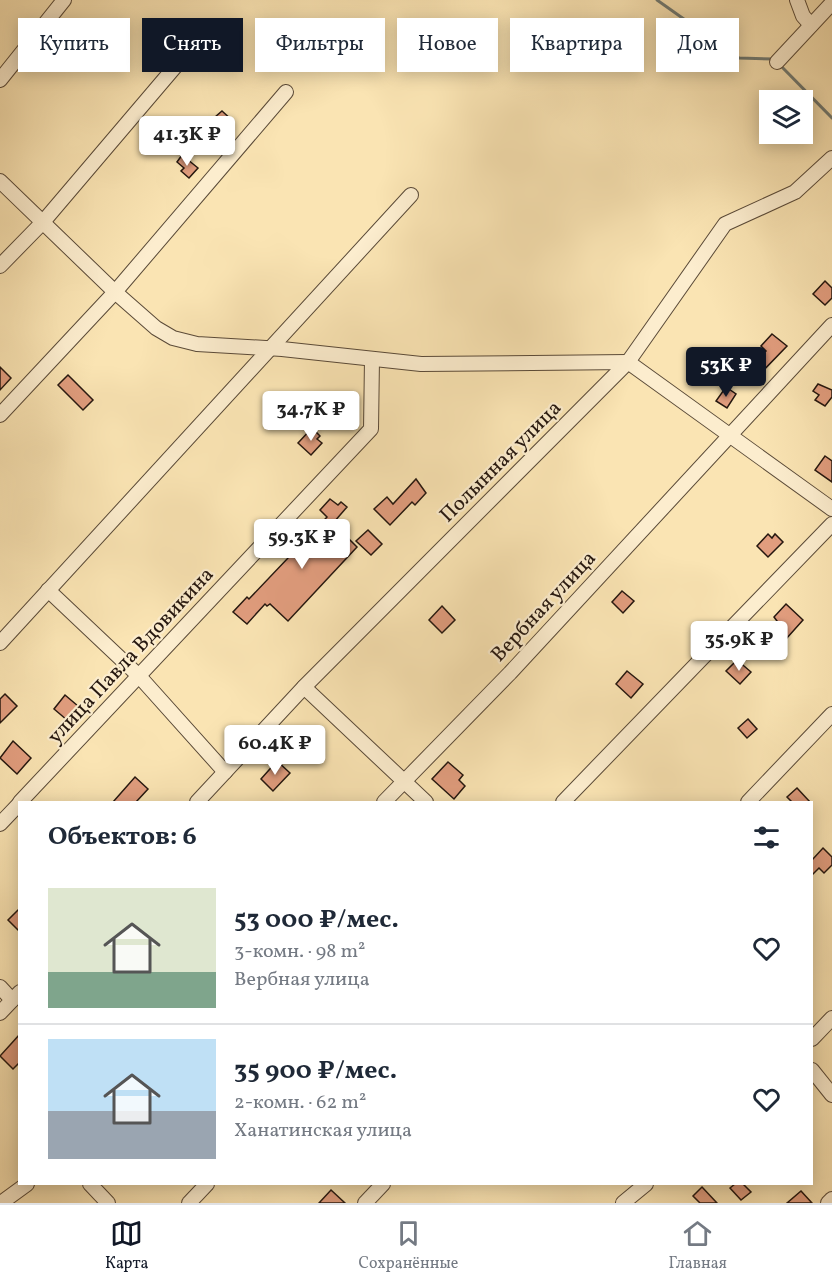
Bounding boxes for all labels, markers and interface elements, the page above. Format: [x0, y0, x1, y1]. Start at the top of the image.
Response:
chip: Купить [18, 18, 130, 72]
chip: Снять [142, 18, 243, 72]
chip: Фильтры [255, 18, 385, 72]
chip: Новое [397, 18, 498, 72]
chip: Квартира [510, 18, 644, 72]
chip: Дом [656, 18, 739, 72]
map controls [759, 90, 813, 144]
button: layers [759, 90, 813, 144]
pin: 41.3K ₽ [132, 116, 242, 167]
text: 41.3K ₽ [153, 121, 221, 149]
pin: 53K ₽ [684, 347, 768, 398]
text: 53K ₽ [700, 352, 752, 380]
pin: 34.7K ₽ [256, 391, 366, 442]
street label: Полынная улица [434, 395, 569, 530]
text: 34.7K ₽ [276, 396, 346, 424]
pin: 59.3K ₽ [247, 519, 357, 570]
text: 59.3K ₽ [268, 524, 336, 552]
street label: Вербная улица [485, 545, 603, 669]
street label: улица Павла Вдовикина [41, 561, 221, 751]
pin: 35.9K ₽ [684, 621, 794, 672]
text: 35.9K ₽ [705, 626, 773, 654]
pin: 60.4K ₽ [220, 725, 330, 776]
text: 60.4K ₽ [238, 730, 312, 758]
text: Объектов: 6 [48, 819, 197, 855]
icon: filters [750, 821, 783, 854]
text: 53 000 ₽/мес. [234, 902, 399, 938]
icon: home [96, 912, 168, 984]
icon: heart [750, 932, 783, 965]
text: 3-комн. · 98 m² [234, 938, 366, 966]
text: Вербная улица [234, 966, 370, 994]
text: 35 900 ₽/мес. [234, 1053, 397, 1089]
icon: home [96, 1063, 168, 1135]
icon: heart [750, 1083, 783, 1116]
text: 2-комн. · 62 m² [234, 1089, 366, 1117]
text: Ханатинская улица [234, 1117, 412, 1145]
tab: Карта [105, 1217, 148, 1275]
tab: Сохранённые [359, 1217, 458, 1275]
tab: Главная [668, 1217, 727, 1275]

